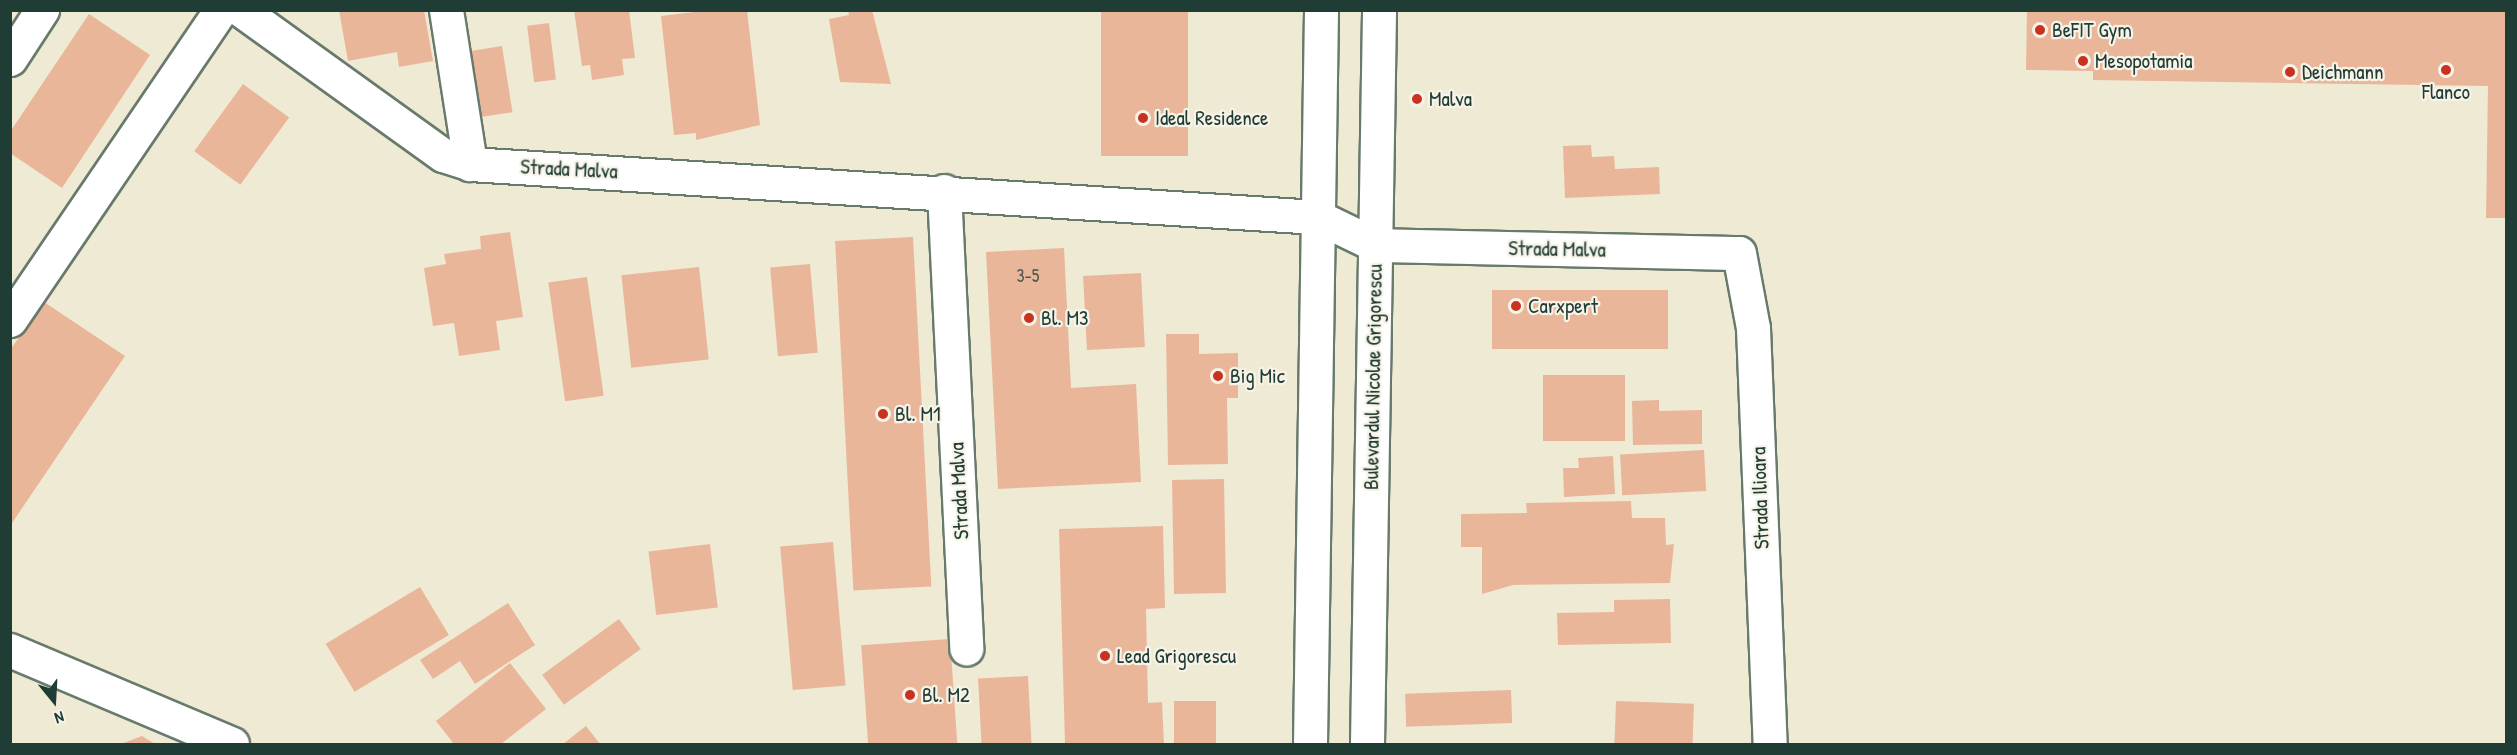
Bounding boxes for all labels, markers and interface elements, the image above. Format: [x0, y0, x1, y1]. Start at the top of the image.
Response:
place label: BeFIT Gym [2052, 17, 2132, 43]
marker: BeFIT Gym [2033, 23, 2047, 37]
place label: Mesopotamia [2095, 48, 2193, 74]
marker: Mesopotamia [2076, 54, 2090, 68]
place label: Deichmann [2302, 59, 2384, 85]
marker: Flanco [2439, 63, 2453, 77]
marker: Deichmann [2283, 65, 2297, 79]
place label: Flanco [2422, 79, 2470, 105]
place label: Malva [1429, 86, 1472, 112]
marker: Malva [1410, 92, 1424, 106]
place label: Ideal Residence [1155, 105, 1268, 131]
marker: Ideal Residence [1136, 111, 1150, 125]
street label: Strada Malva [520, 154, 618, 184]
street label: Strada Malva [1508, 236, 1606, 262]
street label: Bulevardul Nicolae Grigorescu [1358, 264, 1388, 490]
house number: 3-5 [1017, 265, 1039, 287]
place label: Carxpert [1528, 293, 1598, 319]
marker: Carxpert [1509, 299, 1523, 313]
place label: Bl. M3 [1041, 305, 1088, 331]
marker: Bl. M3 [1022, 311, 1036, 325]
place label: Big Mic [1230, 363, 1285, 389]
marker: Big Mic [1211, 369, 1225, 383]
place label: Bl. M1 [895, 401, 941, 427]
marker: Bl. M1 [876, 407, 890, 421]
street label: Strada Malva [944, 442, 974, 540]
street label: Strada Ilioara [1746, 446, 1774, 550]
place label: Lead Grigorescu [1117, 643, 1236, 669]
marker: Lead Grigorescu [1098, 649, 1112, 663]
north arrow [24, 671, 84, 731]
place label: Bl. M2 [922, 682, 970, 708]
marker: Bl. M2 [903, 688, 917, 702]
text: N [52, 706, 67, 730]

